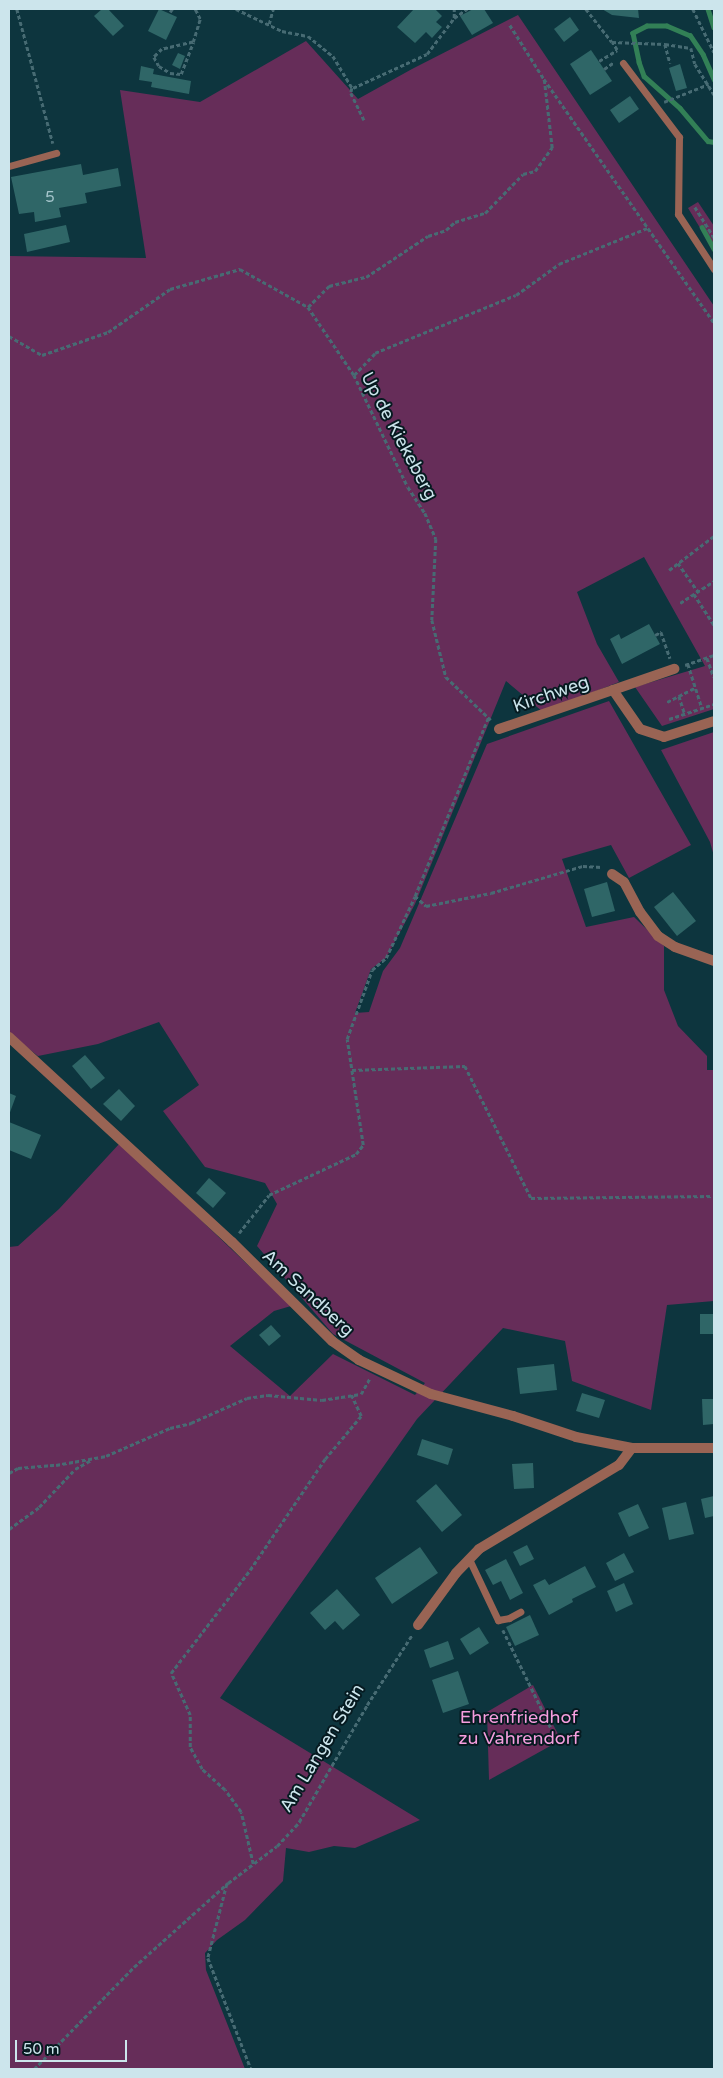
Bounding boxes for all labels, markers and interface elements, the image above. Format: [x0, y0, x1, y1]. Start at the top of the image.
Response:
house number: 5 [45, 189, 55, 207]
street label: Up de Kiekeberg [356, 368, 442, 504]
street label: Kirchweg [510, 671, 592, 717]
street label: Am Sandberg [258, 1245, 358, 1341]
street label: Am Langen Stein [275, 1680, 369, 1816]
park label: Ehrenfriedhof zu Vahrendorf [458, 1707, 580, 1750]
scale bar [18, 2030, 130, 2062]
text: 50 m [23, 2040, 60, 2058]

